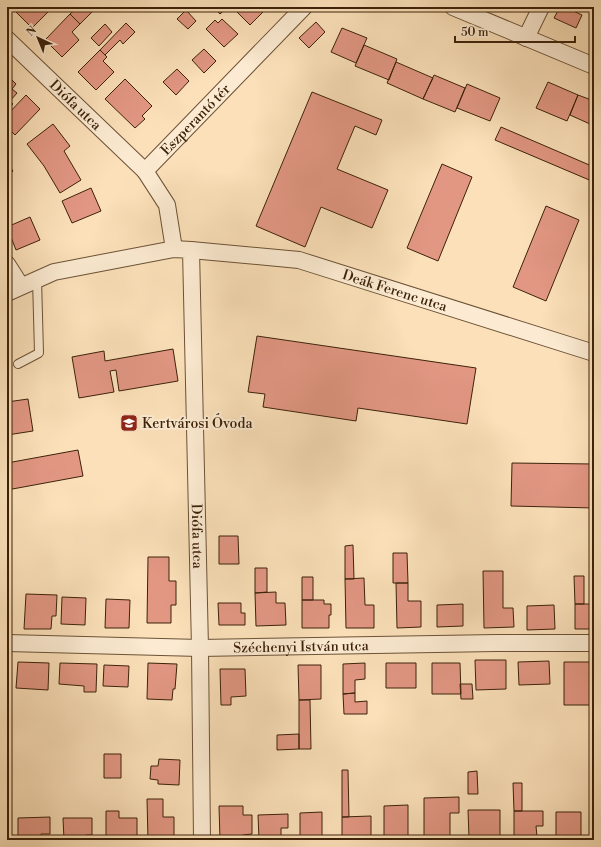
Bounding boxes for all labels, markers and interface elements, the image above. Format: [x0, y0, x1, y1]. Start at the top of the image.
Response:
north arrow [18, 18, 58, 58]
scale bar [455, 18, 575, 44]
text: N [24, 23, 40, 40]
text: 50 m [461, 25, 489, 40]
street label: Diófa utca [45, 76, 105, 135]
street label: Eszperantó tér [157, 80, 235, 160]
street label: Deák Ferenc utca [340, 266, 450, 316]
school or university icon: Kertvárosi Óvoda [119, 413, 139, 433]
place label: Kertvárosi Óvoda [142, 413, 253, 433]
street label: Diófa utca [187, 503, 206, 570]
street label: Széchenyi István utca [233, 637, 370, 657]

